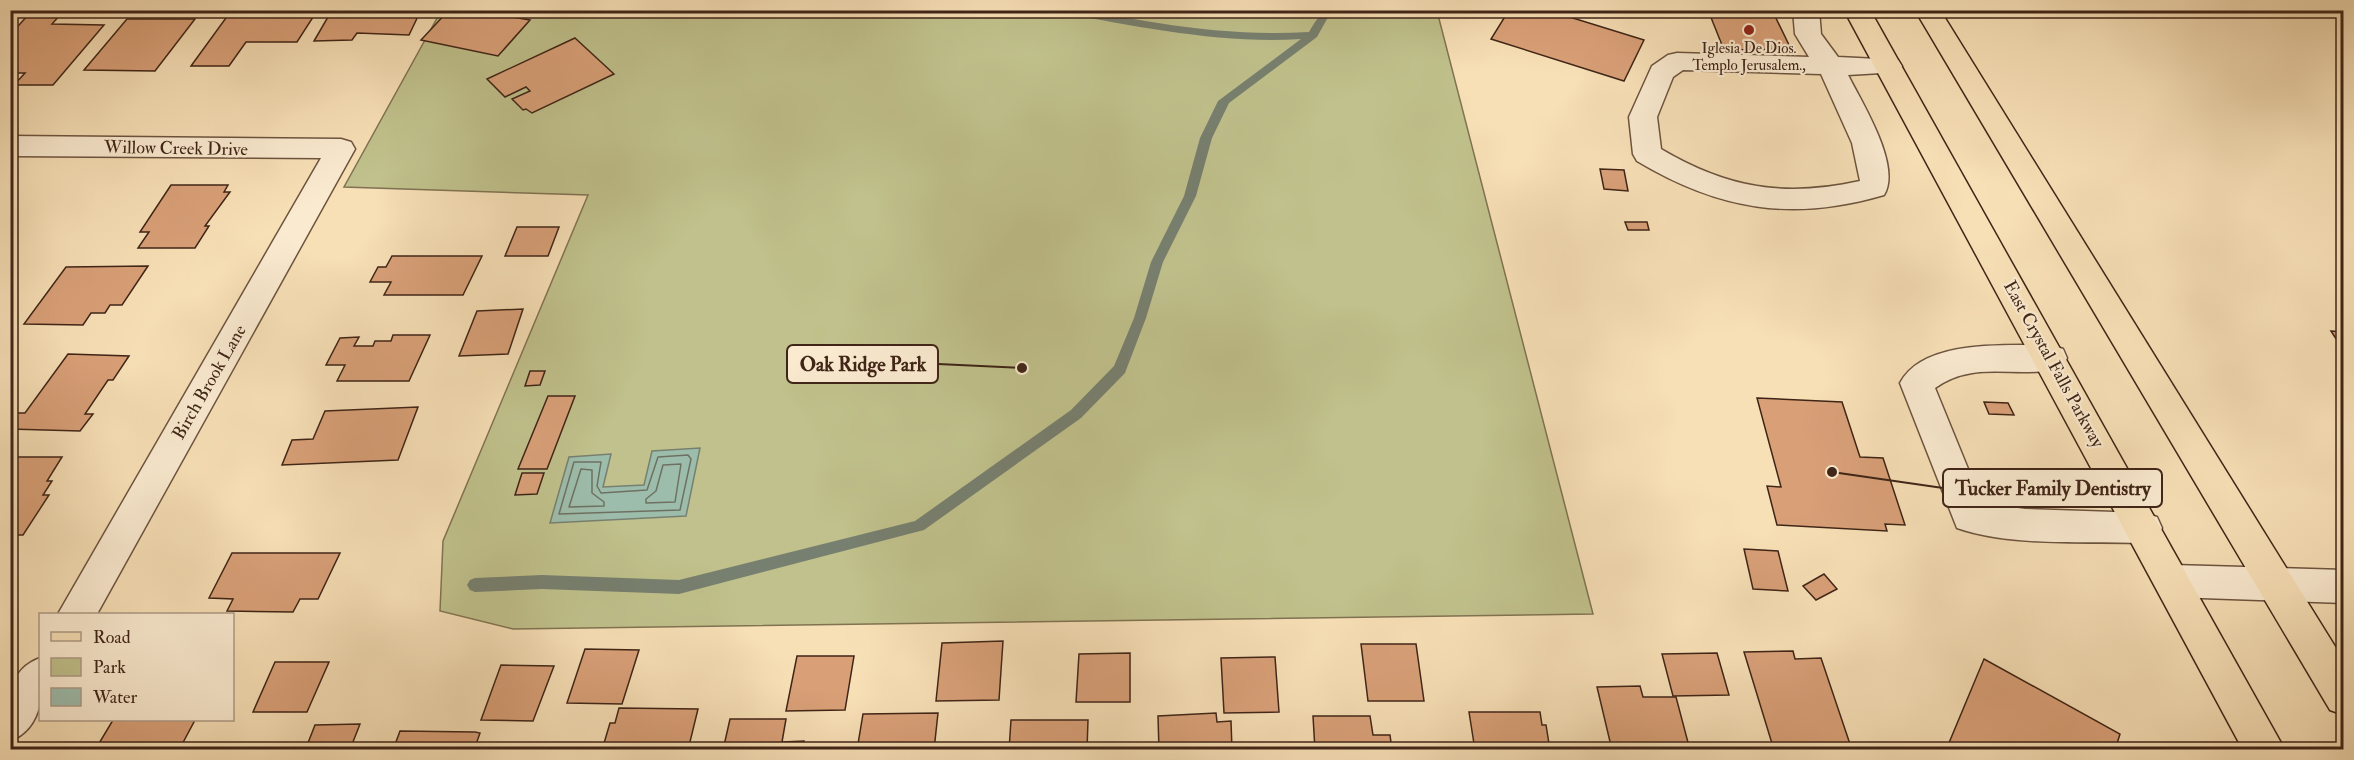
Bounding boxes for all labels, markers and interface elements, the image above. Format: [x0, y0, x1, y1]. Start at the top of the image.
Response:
marker: Iglesia De Dios. Templo Jerusalem., [1742, 23, 1756, 37]
place label: Iglesia De Dios. Templo Jerusalem., [1692, 39, 1806, 76]
street label: Willow Creek Drive [103, 136, 249, 161]
street label: East Crystal Falls Parkway [1998, 277, 2110, 453]
street label: Birch Brook Lane [167, 320, 252, 444]
callout: Oak Ridge Park [787, 345, 938, 383]
text: Oak Ridge Park [800, 352, 927, 378]
callout: Tucker Family Dentistry [1943, 469, 2162, 507]
text: Tucker Family Dentistry [1954, 476, 2152, 502]
legend [39, 613, 234, 721]
text: Road [93, 626, 131, 649]
text: Park [93, 656, 126, 679]
text: Water [92, 686, 137, 709]

